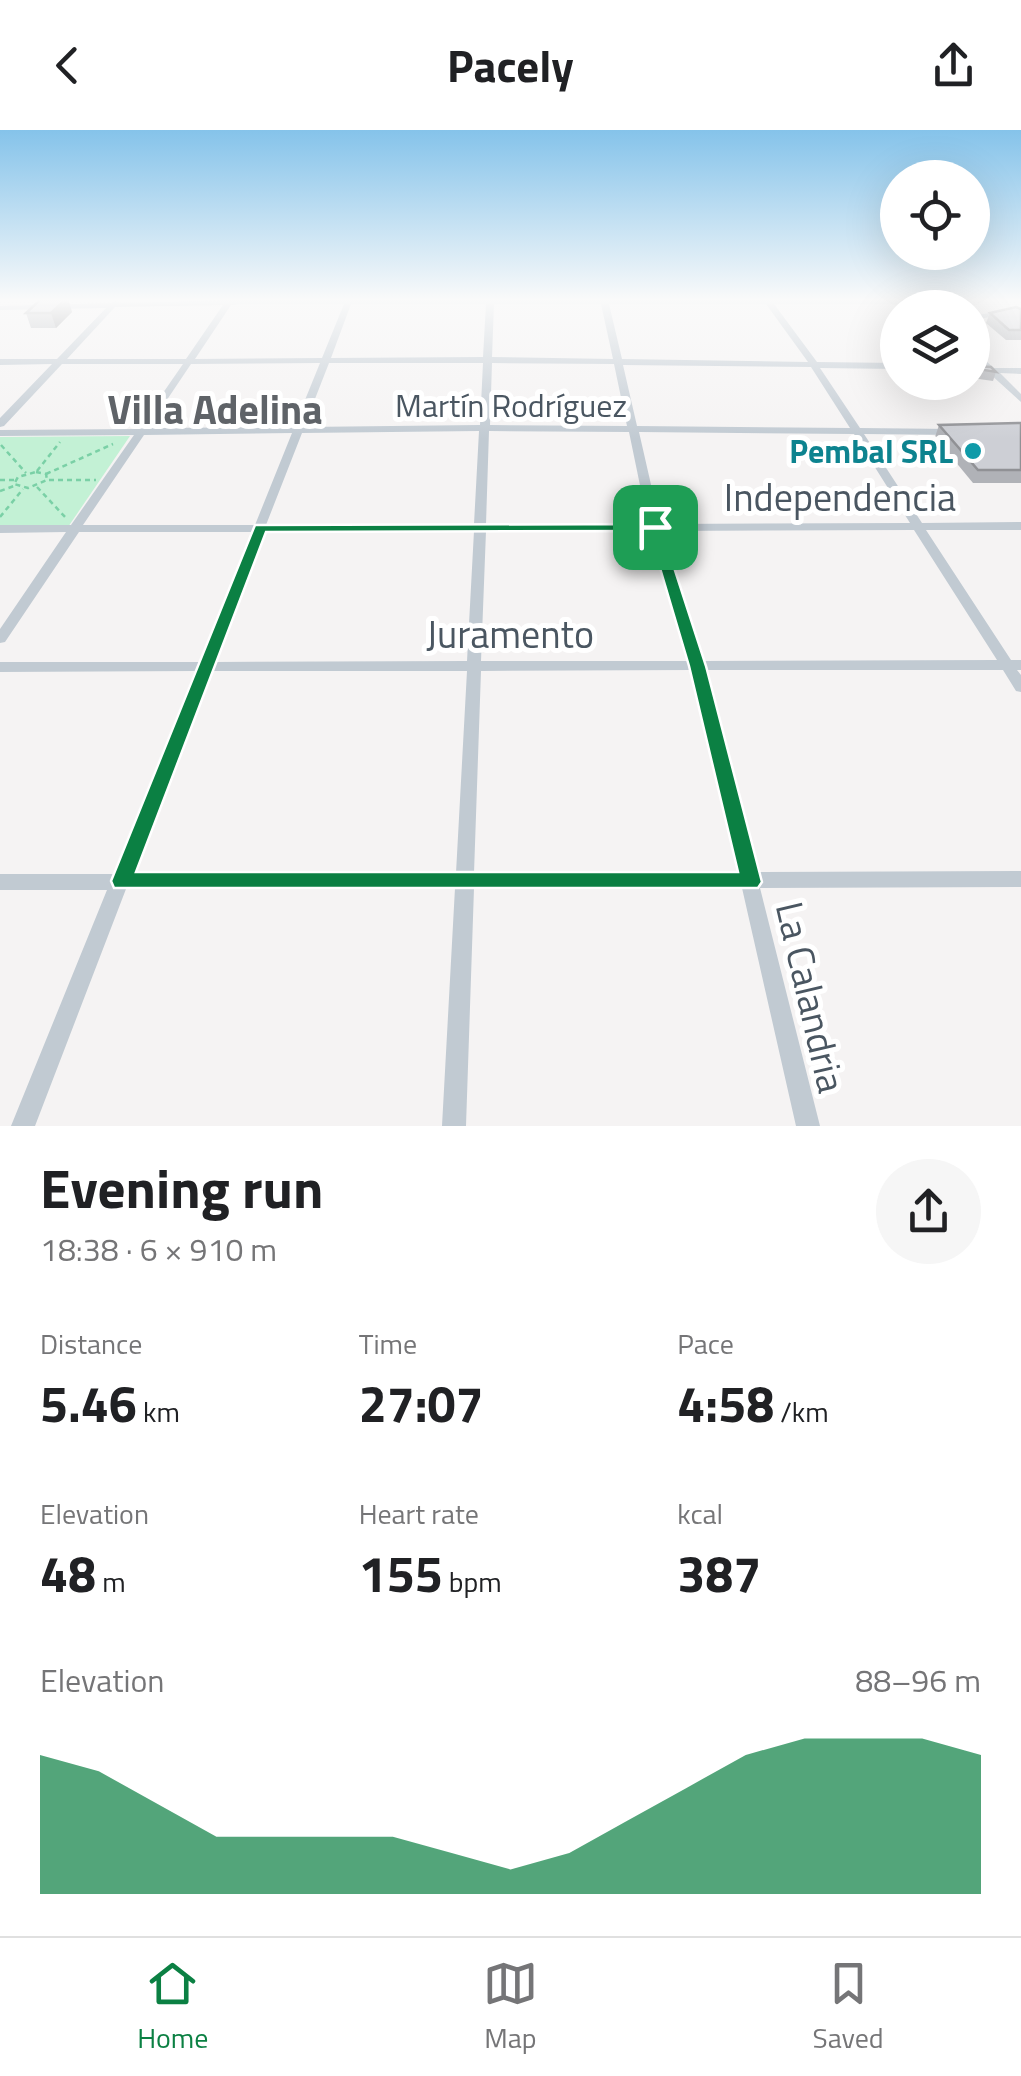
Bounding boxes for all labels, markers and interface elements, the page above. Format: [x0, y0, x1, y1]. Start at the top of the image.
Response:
text: Pacely [447, 31, 574, 99]
icon: back [40, 38, 95, 93]
icon: share [926, 38, 981, 93]
map controls [880, 160, 990, 400]
button: locate [880, 160, 990, 270]
button: layers [880, 290, 990, 400]
district label: Villa Adelina [107, 379, 323, 440]
street label: Martín Rodríguez [395, 381, 627, 429]
place label: Pembal SRL [789, 427, 953, 475]
marker: Pembal SRL [962, 440, 984, 462]
street label: Independencia [724, 468, 956, 526]
pin [613, 485, 698, 570]
icon: arrive [628, 500, 683, 555]
street label: Juramento [426, 605, 594, 663]
street label: La Calandria [761, 896, 861, 1098]
text: Evening run [40, 1146, 323, 1229]
button: share [876, 1159, 981, 1264]
text: 18:38 · 6 × 910 m [40, 1225, 277, 1273]
text: Distance [40, 1322, 142, 1365]
text: Time [359, 1322, 417, 1365]
text: Pace [677, 1322, 734, 1365]
text: 5.46 [40, 1365, 137, 1441]
text: 27:07 [359, 1365, 483, 1441]
text: 4:58 [677, 1365, 774, 1441]
text: km [137, 1390, 180, 1433]
text: /km [774, 1390, 829, 1433]
text: Elevation [40, 1492, 149, 1535]
text: Heart rate [359, 1492, 479, 1535]
text: kcal [677, 1492, 723, 1535]
text: 48 [40, 1535, 96, 1611]
text: 155 [359, 1535, 443, 1611]
text: 387 [677, 1535, 761, 1611]
text: m [96, 1560, 126, 1603]
text: bpm [443, 1560, 502, 1603]
text: Elevation [40, 1656, 164, 1704]
text: 88–96 m [855, 1656, 981, 1704]
tab: Home [137, 1956, 208, 2059]
tab: Map [483, 1956, 538, 2059]
tab: Saved [812, 1956, 884, 2059]

